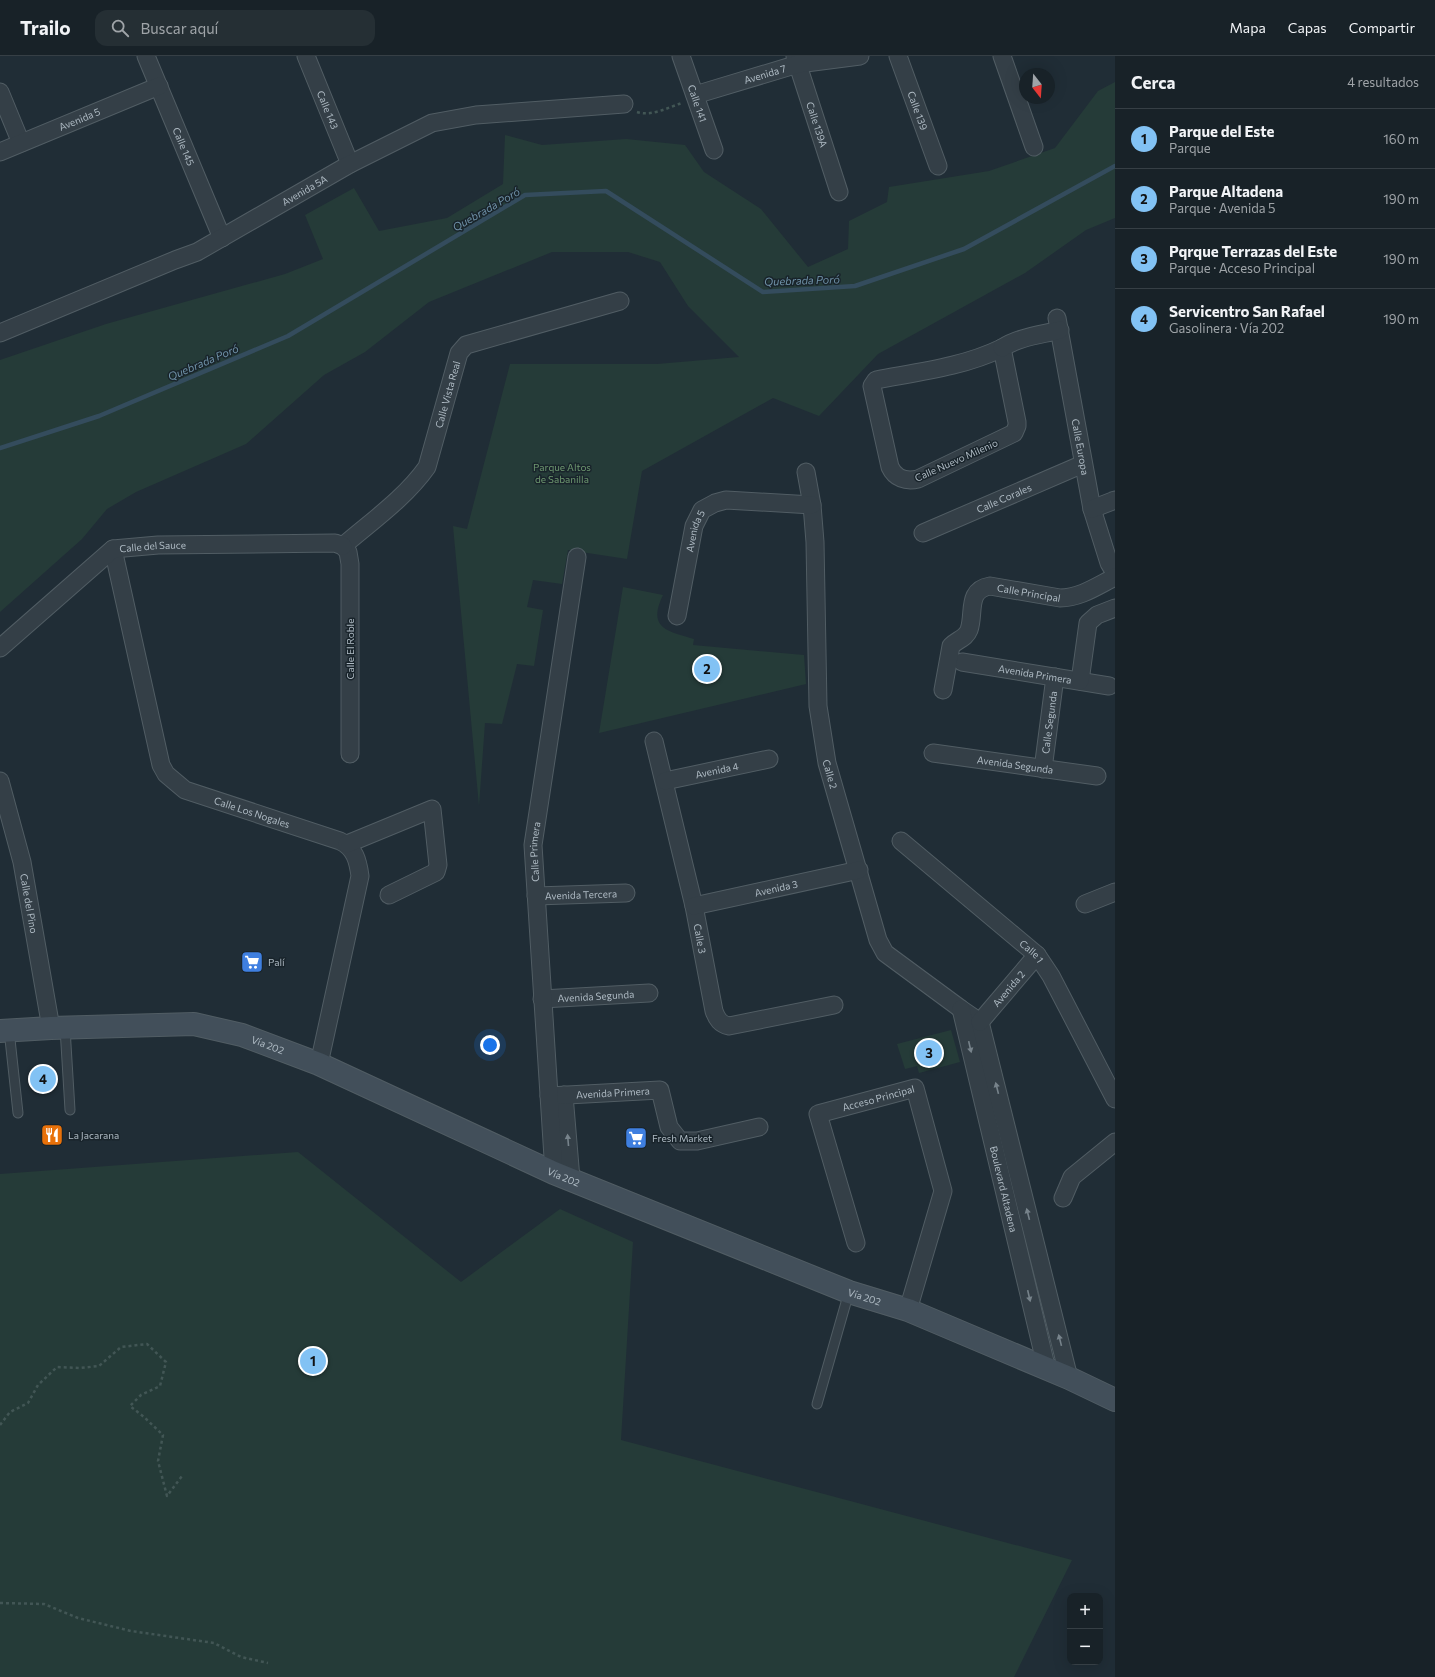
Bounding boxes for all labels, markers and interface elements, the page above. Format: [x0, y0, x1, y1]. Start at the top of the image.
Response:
search box [95, 10, 375, 46]
text: Trailo [20, 16, 71, 39]
icon: search [109, 17, 131, 39]
text: Buscar aquí [141, 19, 218, 37]
text: Mapa [1230, 19, 1266, 36]
text: Capas [1288, 19, 1327, 36]
text: Compartir [1349, 19, 1415, 36]
street label: Avenida 7 [742, 62, 787, 86]
north arrow [1019, 68, 1055, 104]
text: Cerca [1131, 72, 1176, 93]
text: 4 resultados [1347, 74, 1419, 90]
street label: Calle 141 [685, 83, 710, 123]
street label: Calle 143 [315, 89, 341, 131]
street label: Calle 139 [905, 89, 930, 132]
street label: Calle 139A [804, 100, 830, 149]
street label: Avenida 5 [57, 105, 102, 133]
text: Parque del Este [1169, 122, 1274, 140]
street label: Calle 145 [170, 125, 197, 168]
text: 1 [1141, 131, 1147, 147]
text: 160 m [1383, 131, 1419, 147]
text: Parque [1169, 140, 1211, 156]
street label: Avenida 5A [280, 172, 329, 208]
text: Parque Altadena [1169, 182, 1283, 200]
water label: Quebrada Poró [450, 184, 522, 234]
text: 2 [1140, 191, 1148, 207]
text: 190 m [1383, 191, 1419, 207]
text: Parque · Avenida 5 [1169, 200, 1276, 216]
text: Pqrque Terrazas del Este [1169, 242, 1337, 260]
text: 3 [1140, 251, 1148, 267]
text: 190 m [1383, 251, 1419, 267]
text: Parque · Acceso Principal [1169, 260, 1315, 276]
water label: Quebrada Poró [764, 272, 841, 288]
text: Servicentro San Rafael [1169, 302, 1325, 320]
text: 4 [1140, 311, 1148, 327]
text: 190 m [1383, 311, 1419, 327]
text: Gasolinera · Vía 202 [1169, 320, 1284, 336]
water label: Quebrada Poró [166, 341, 241, 383]
street label: Calle Vista Real [432, 360, 462, 429]
street label: Calle Europa [1070, 418, 1092, 476]
street label: Calle Nuevo Milenio [913, 436, 999, 484]
park label: Parque Altos de Sabanilla [533, 461, 591, 485]
street label: Calle Corales [974, 481, 1034, 515]
street label: Avenida 5 [683, 508, 707, 553]
street label: Calle del Sauce [119, 539, 186, 554]
street label: Calle Principal [996, 581, 1062, 604]
street label: Calle El Roble [344, 619, 356, 679]
pin: 2 [694, 654, 720, 684]
street label: Avenida Primera [998, 662, 1073, 686]
street label: Calle Segunda [1039, 690, 1059, 755]
street label: Avenida Segunda [976, 753, 1054, 776]
street label: Calle 2 [820, 758, 840, 791]
street label: Avenida 4 [694, 760, 740, 780]
street label: Calle Los Nogales [213, 794, 292, 830]
street label: Calle Primera [527, 821, 542, 882]
street label: Calle del Pino [18, 873, 40, 934]
street label: Avenida 3 [753, 878, 799, 899]
street label: Avenida Tercera [545, 887, 617, 902]
street label: Calle 3 [692, 923, 709, 955]
street label: Calle 1 [1017, 937, 1046, 965]
supermarket icon: Palí [239, 949, 265, 975]
place label: Palí [268, 956, 285, 968]
street label: Avenida 2 [990, 968, 1027, 1009]
street label: Avenida Segunda [557, 988, 635, 1004]
street label: Vía 202 [250, 1033, 286, 1057]
your location [480, 1035, 500, 1055]
pin: 3 [916, 1038, 942, 1068]
one-way arrow [967, 1041, 973, 1054]
pin: 4 [30, 1064, 56, 1094]
one-way arrow [993, 1081, 999, 1094]
street label: Acceso Principal [841, 1082, 916, 1113]
street label: Avenida Primera [576, 1085, 650, 1101]
restaurant icon: La Jacarana [39, 1122, 65, 1148]
supermarket icon: Fresh Market [623, 1125, 649, 1151]
place label: La Jacarana [68, 1129, 119, 1141]
place label: Fresh Market [652, 1132, 712, 1144]
one-way arrow [565, 1134, 571, 1146]
street label: Boulevard Altadena [988, 1145, 1020, 1233]
street label: Vía 202 [545, 1165, 582, 1189]
one-way arrow [1025, 1208, 1031, 1220]
street label: Vía 202 [846, 1286, 883, 1308]
one-way arrow [1026, 1291, 1032, 1303]
one-way arrow [1056, 1334, 1062, 1346]
pin: 1 [300, 1346, 326, 1376]
map controls [1067, 1593, 1103, 1665]
button: + [1067, 1593, 1103, 1629]
button: − [1067, 1629, 1103, 1665]

